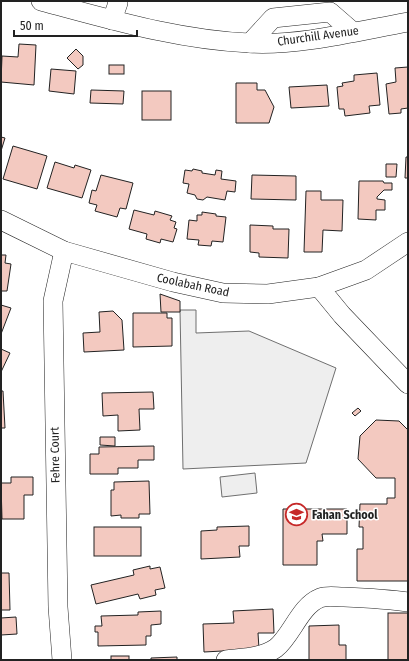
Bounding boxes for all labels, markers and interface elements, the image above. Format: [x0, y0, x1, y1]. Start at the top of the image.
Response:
scale bar [14, 12, 137, 38]
text: 50 m [20, 19, 44, 33]
street label: Churchill Avenue [276, 23, 360, 49]
street label: Coolabah Road [156, 270, 230, 300]
street label: Fehre Court [48, 427, 62, 483]
school or university icon: Fahan School [283, 502, 309, 528]
place label: Fahan School [312, 508, 378, 522]

